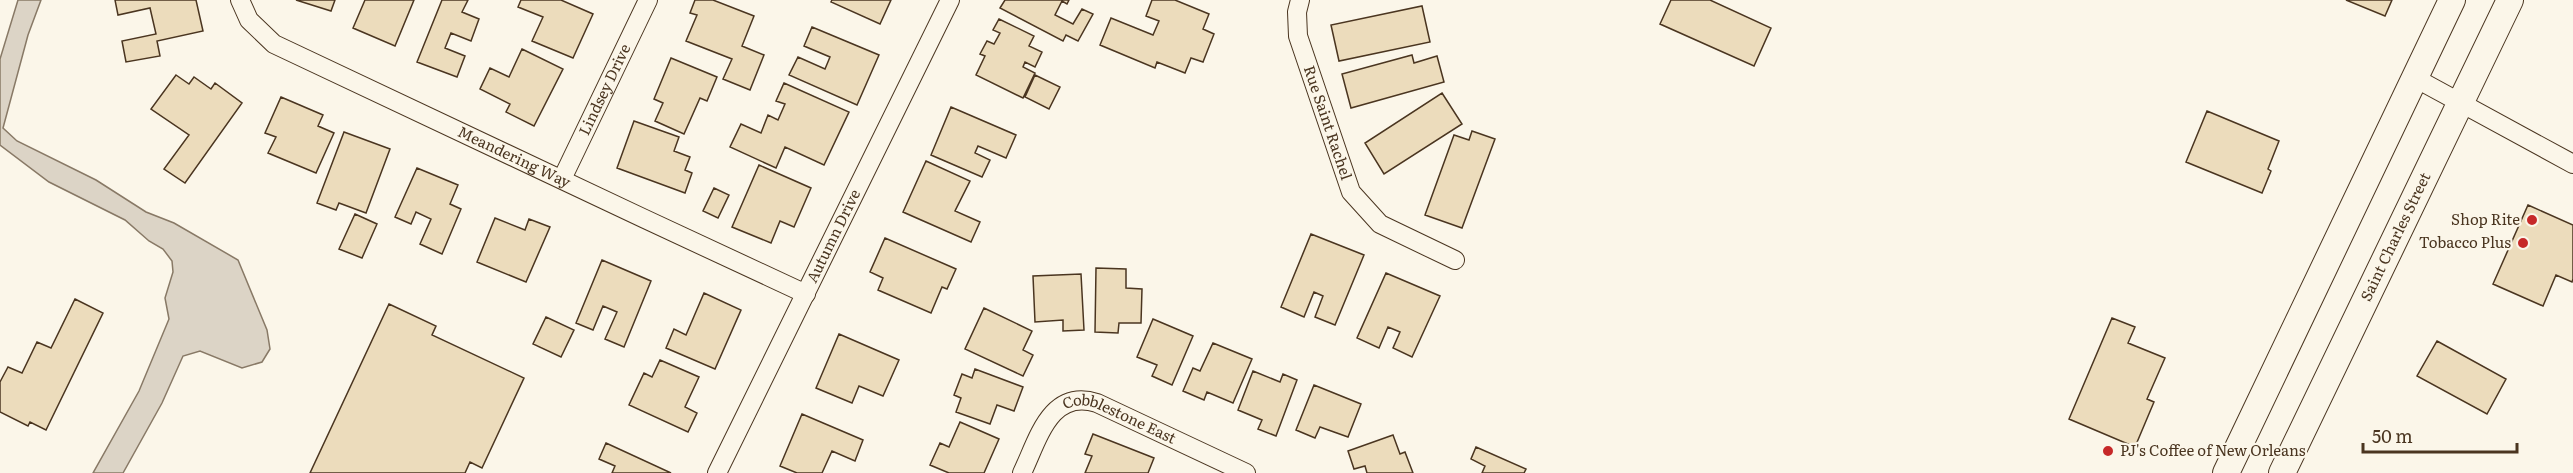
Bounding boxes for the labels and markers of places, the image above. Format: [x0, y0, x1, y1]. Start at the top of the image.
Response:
place label: Shop Rite [2451, 207, 2520, 230]
marker: Shop Rite [2525, 213, 2539, 227]
place label: Tobacco Plus [2419, 230, 2511, 253]
marker: Tobacco Plus [2516, 236, 2530, 250]
place label: PJ's Coffee of New Orleans [2120, 438, 2306, 461]
marker: PJ's Coffee of New Orleans [2101, 444, 2115, 458]

